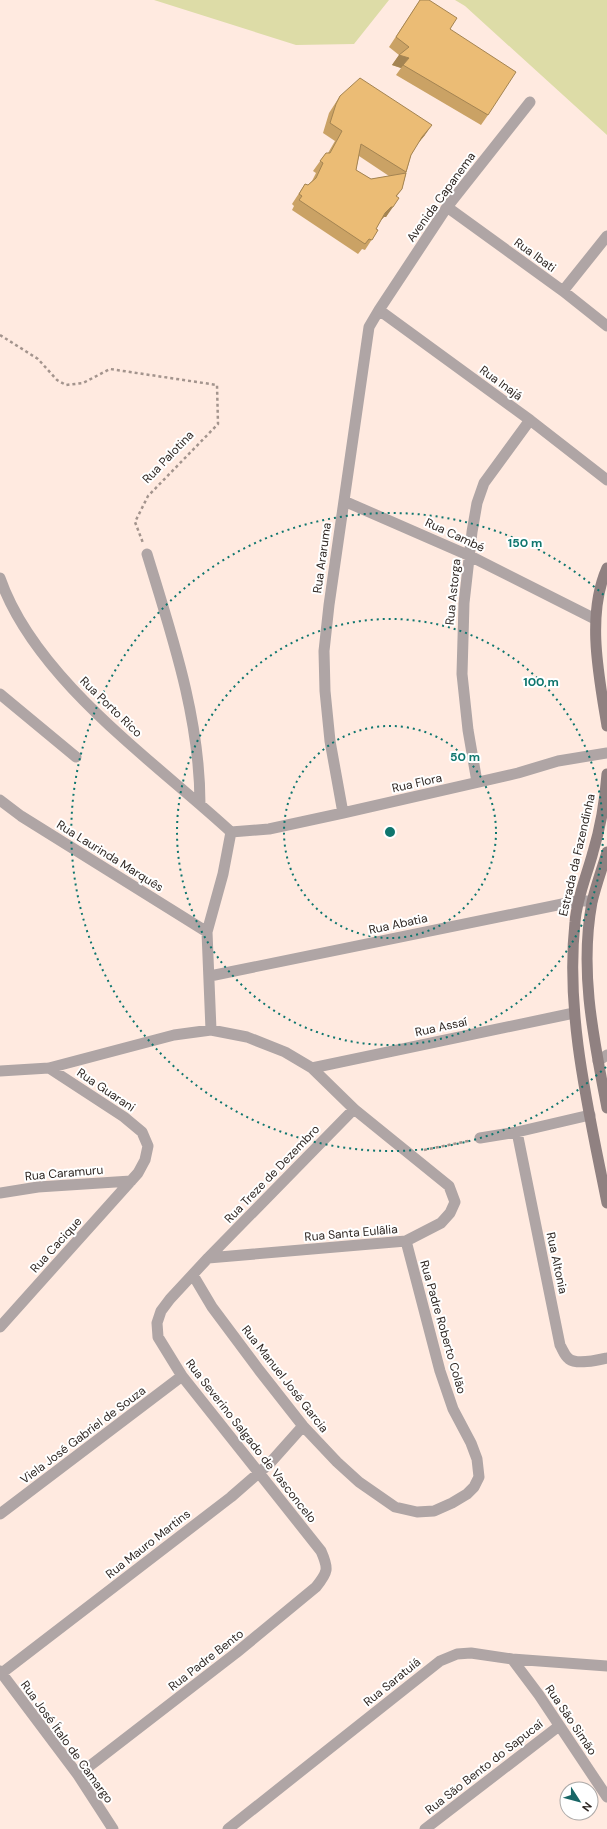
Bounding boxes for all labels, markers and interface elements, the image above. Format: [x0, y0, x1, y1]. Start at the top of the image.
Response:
street label: Avenida Capanema [403, 149, 479, 245]
street label: Rua Ibati [511, 234, 559, 276]
street label: Rua Inajá [476, 362, 526, 404]
street label: Rua Palotina [139, 427, 197, 487]
street label: Rua Cambé [423, 514, 487, 556]
street label: Rua Araruma [309, 522, 335, 594]
text: 150 m [508, 535, 542, 551]
street label: Rua Astorga [442, 558, 464, 626]
street label: Rua Porto Rico [76, 673, 146, 741]
text: 100 m [523, 674, 559, 690]
text: 50 m [450, 749, 480, 765]
street label: Rua Flora [390, 769, 444, 797]
street label: Estrada da Fazendinha [555, 792, 599, 918]
street label: Rua Laurinda Marquês [54, 817, 166, 895]
centre of rings [383, 825, 397, 839]
street label: Rua Abatia [367, 910, 429, 938]
street label: Rua Assaí [413, 1014, 469, 1040]
street label: Rua Guarani [74, 1065, 138, 1115]
street label: Rua Treze de Dezembro [221, 1121, 323, 1227]
street label: Rua Caramuru [24, 1162, 104, 1184]
street label: Rua Cacique [27, 1214, 85, 1276]
street label: Rua Santa Eulâlia [304, 1221, 398, 1245]
street label: Rua Altonia [543, 1231, 571, 1295]
street label: Rua Padre Roberto Colão [416, 1258, 470, 1396]
street label: Rua Manuel José Garcia [238, 1322, 332, 1436]
street label: Rua Severino Salgado de Vasconcelo [182, 1356, 320, 1526]
street label: Viela José Gabriel de Souza [17, 1383, 149, 1487]
street label: Rua Mauro Martins [102, 1506, 194, 1582]
street label: Rua Padre Bento [165, 1626, 247, 1694]
street label: Rua Saratuiá [360, 1654, 424, 1710]
street label: Rua José Ítalo de Camargo [17, 1678, 117, 1806]
street label: Rua São Simão [542, 1682, 600, 1758]
street label: Rua São Bento do Sapucaí [422, 1716, 546, 1818]
north arrow [559, 1781, 599, 1821]
text: N [579, 1800, 595, 1814]

